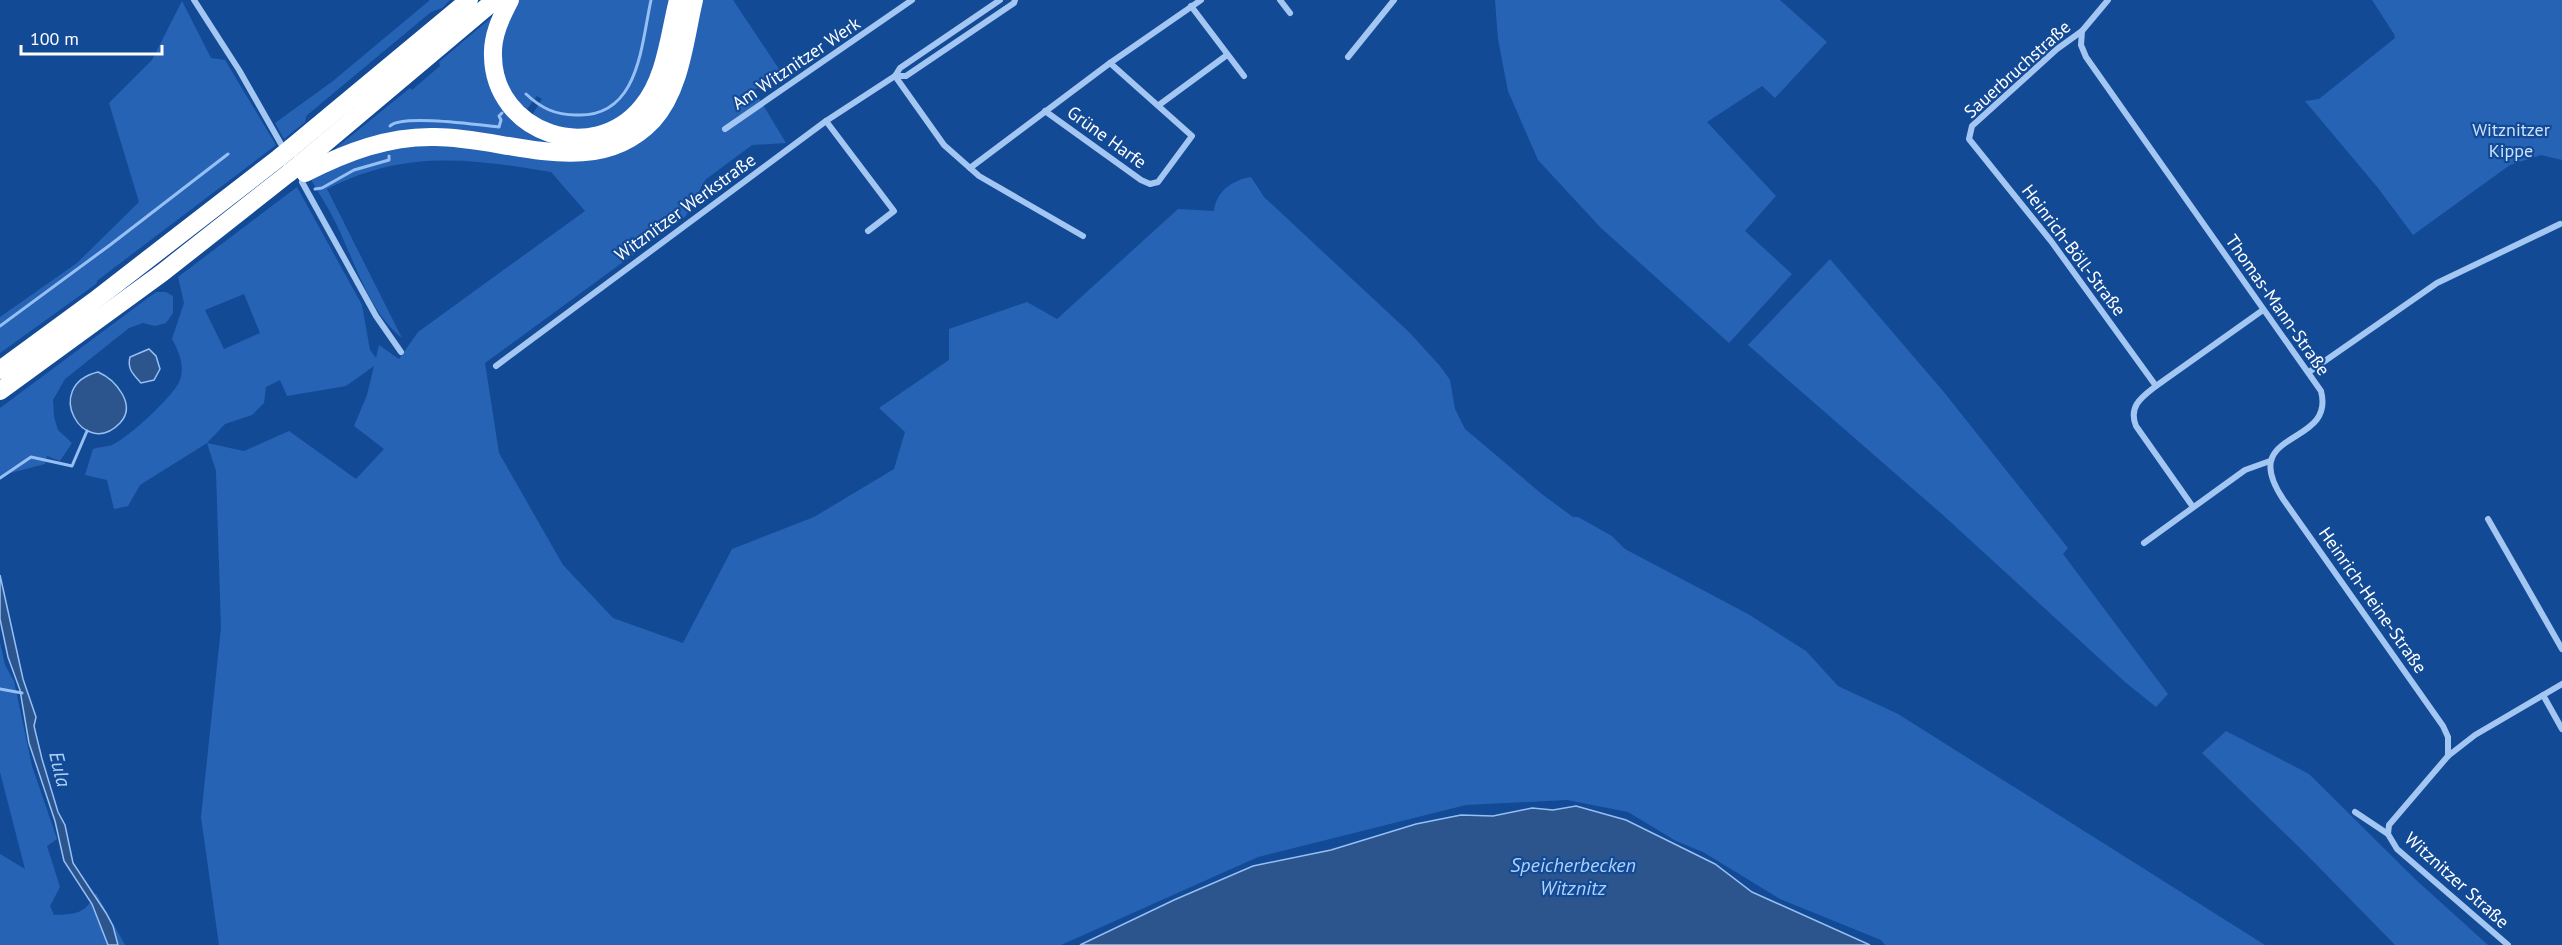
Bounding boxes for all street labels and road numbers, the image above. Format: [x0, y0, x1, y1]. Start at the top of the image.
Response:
street label: Am Witznitzer Werk [727, 11, 865, 114]
street label: Sauerbruchstraße [1959, 15, 2075, 123]
street label: Grüne Harfe [1063, 101, 1151, 173]
street label: Witznitzer Werkstraße [610, 148, 760, 266]
street label: Heinrich-Böll-Straße [2017, 180, 2131, 320]
street label: Thomas-Mann-Straße [2221, 230, 2335, 380]
street label: Heinrich-Heine-Straße [2314, 522, 2432, 678]
street label: Witznitzer Straße [2400, 827, 2514, 933]

